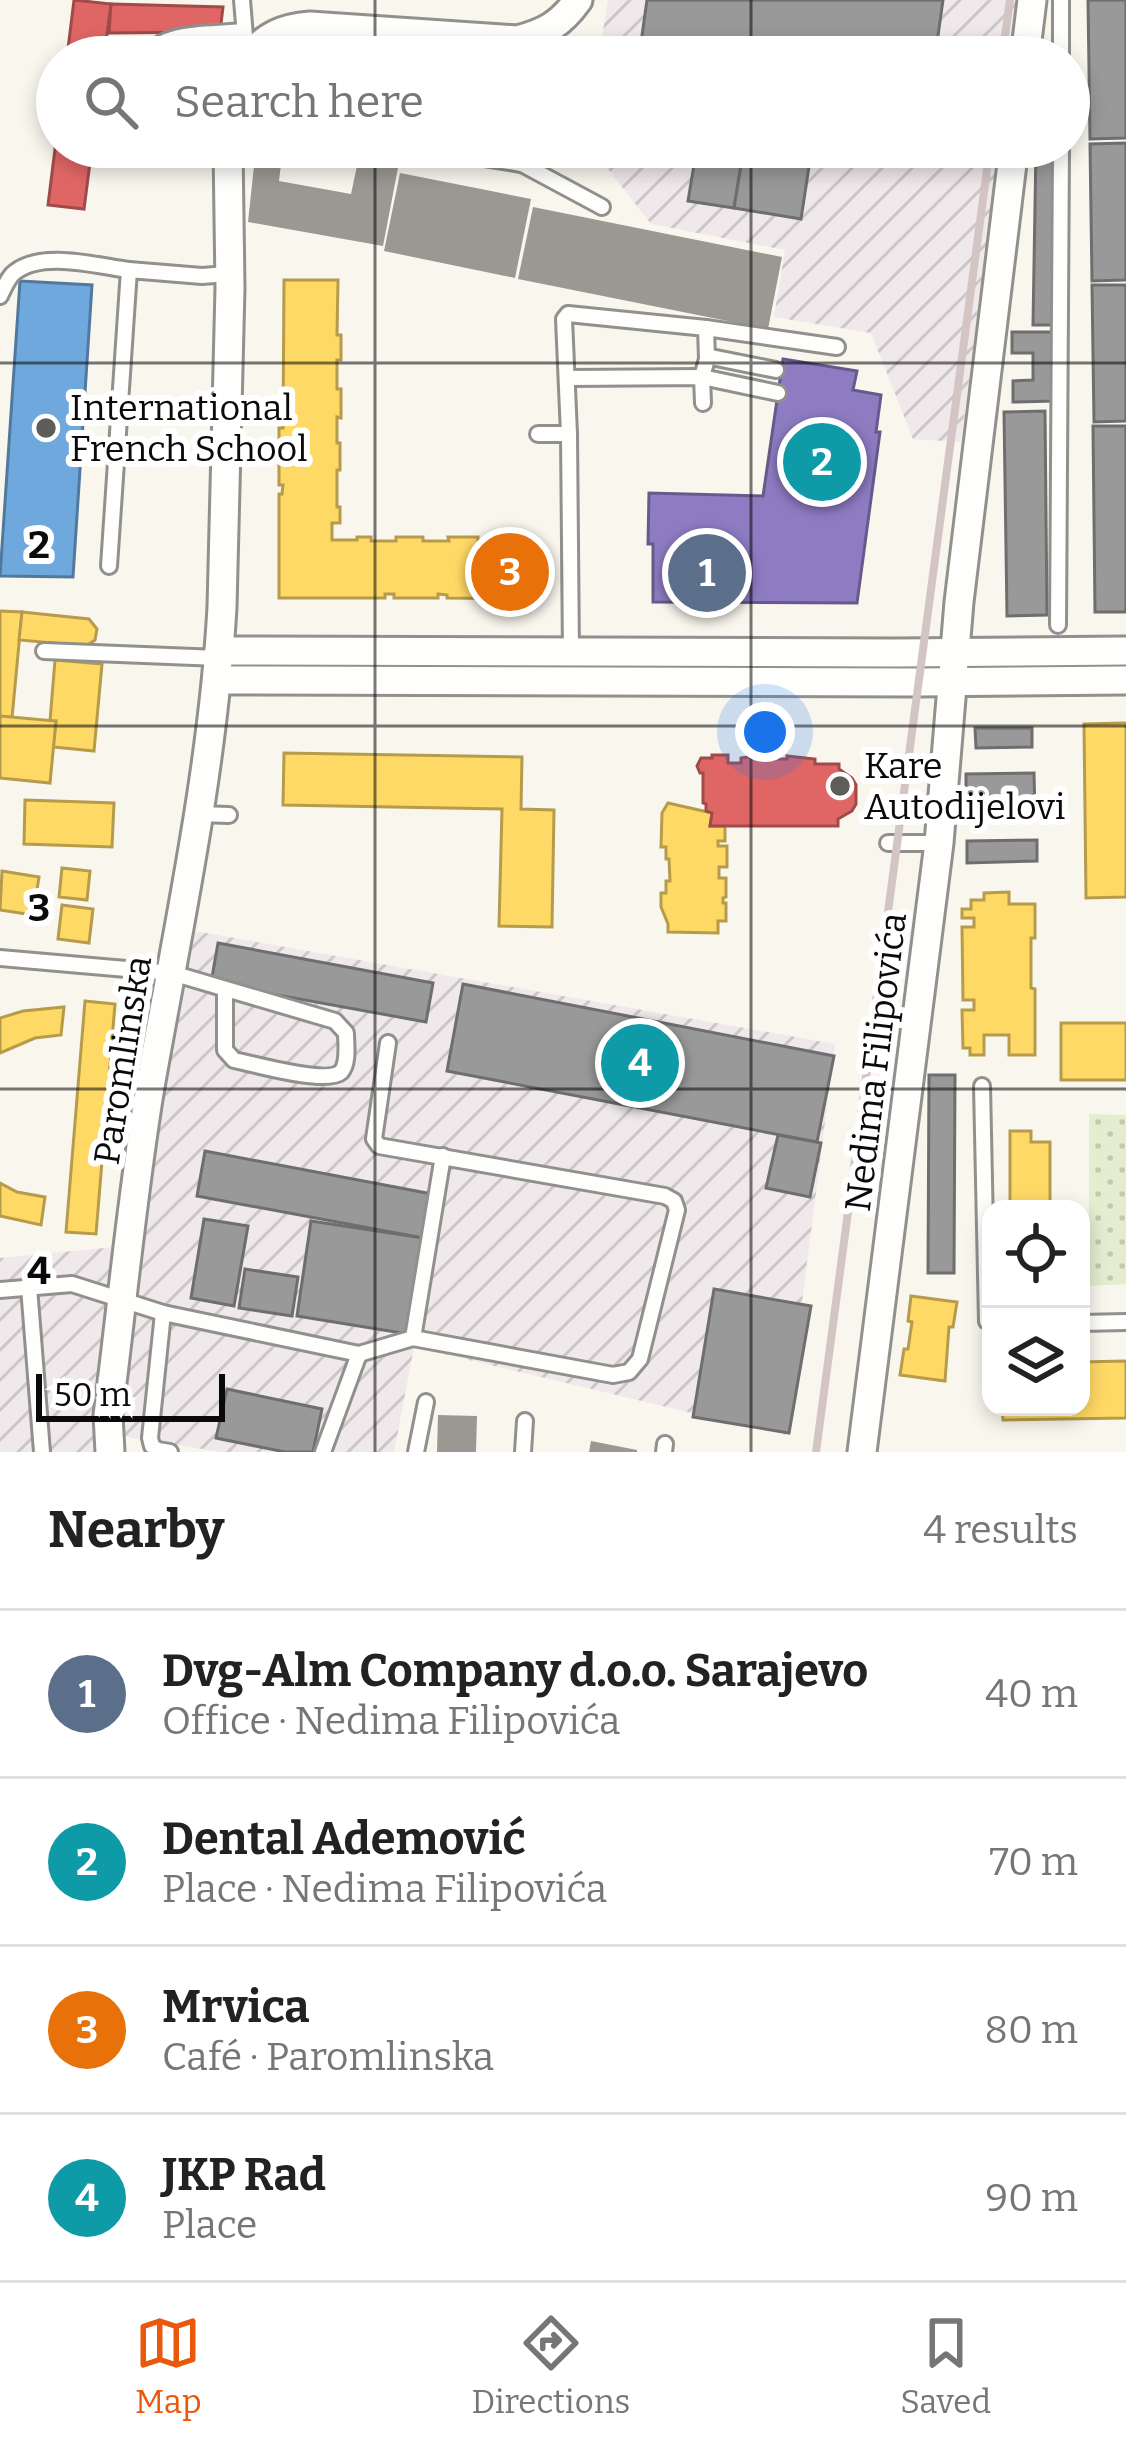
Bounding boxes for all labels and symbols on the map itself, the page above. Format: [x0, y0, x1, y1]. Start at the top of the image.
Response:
place label: International French School [70, 386, 308, 471]
marker: International French School [33, 415, 59, 441]
pin: 2 [783, 417, 861, 507]
text: 2 [28, 522, 50, 568]
pin: 3 [471, 527, 549, 617]
pin: 1 [668, 528, 746, 618]
your location [735, 702, 795, 762]
place label: Kare Autodijelovi [864, 744, 1066, 829]
marker: Kare Autodijelovi [827, 773, 853, 799]
text: 3 [28, 885, 50, 931]
street label: Nedima Filipovića [836, 910, 916, 1214]
street label: Paromlinska [85, 952, 161, 1168]
pin: 4 [601, 1018, 679, 1108]
text: 4 [27, 1248, 51, 1294]
scale bar [36, 1368, 225, 1421]

